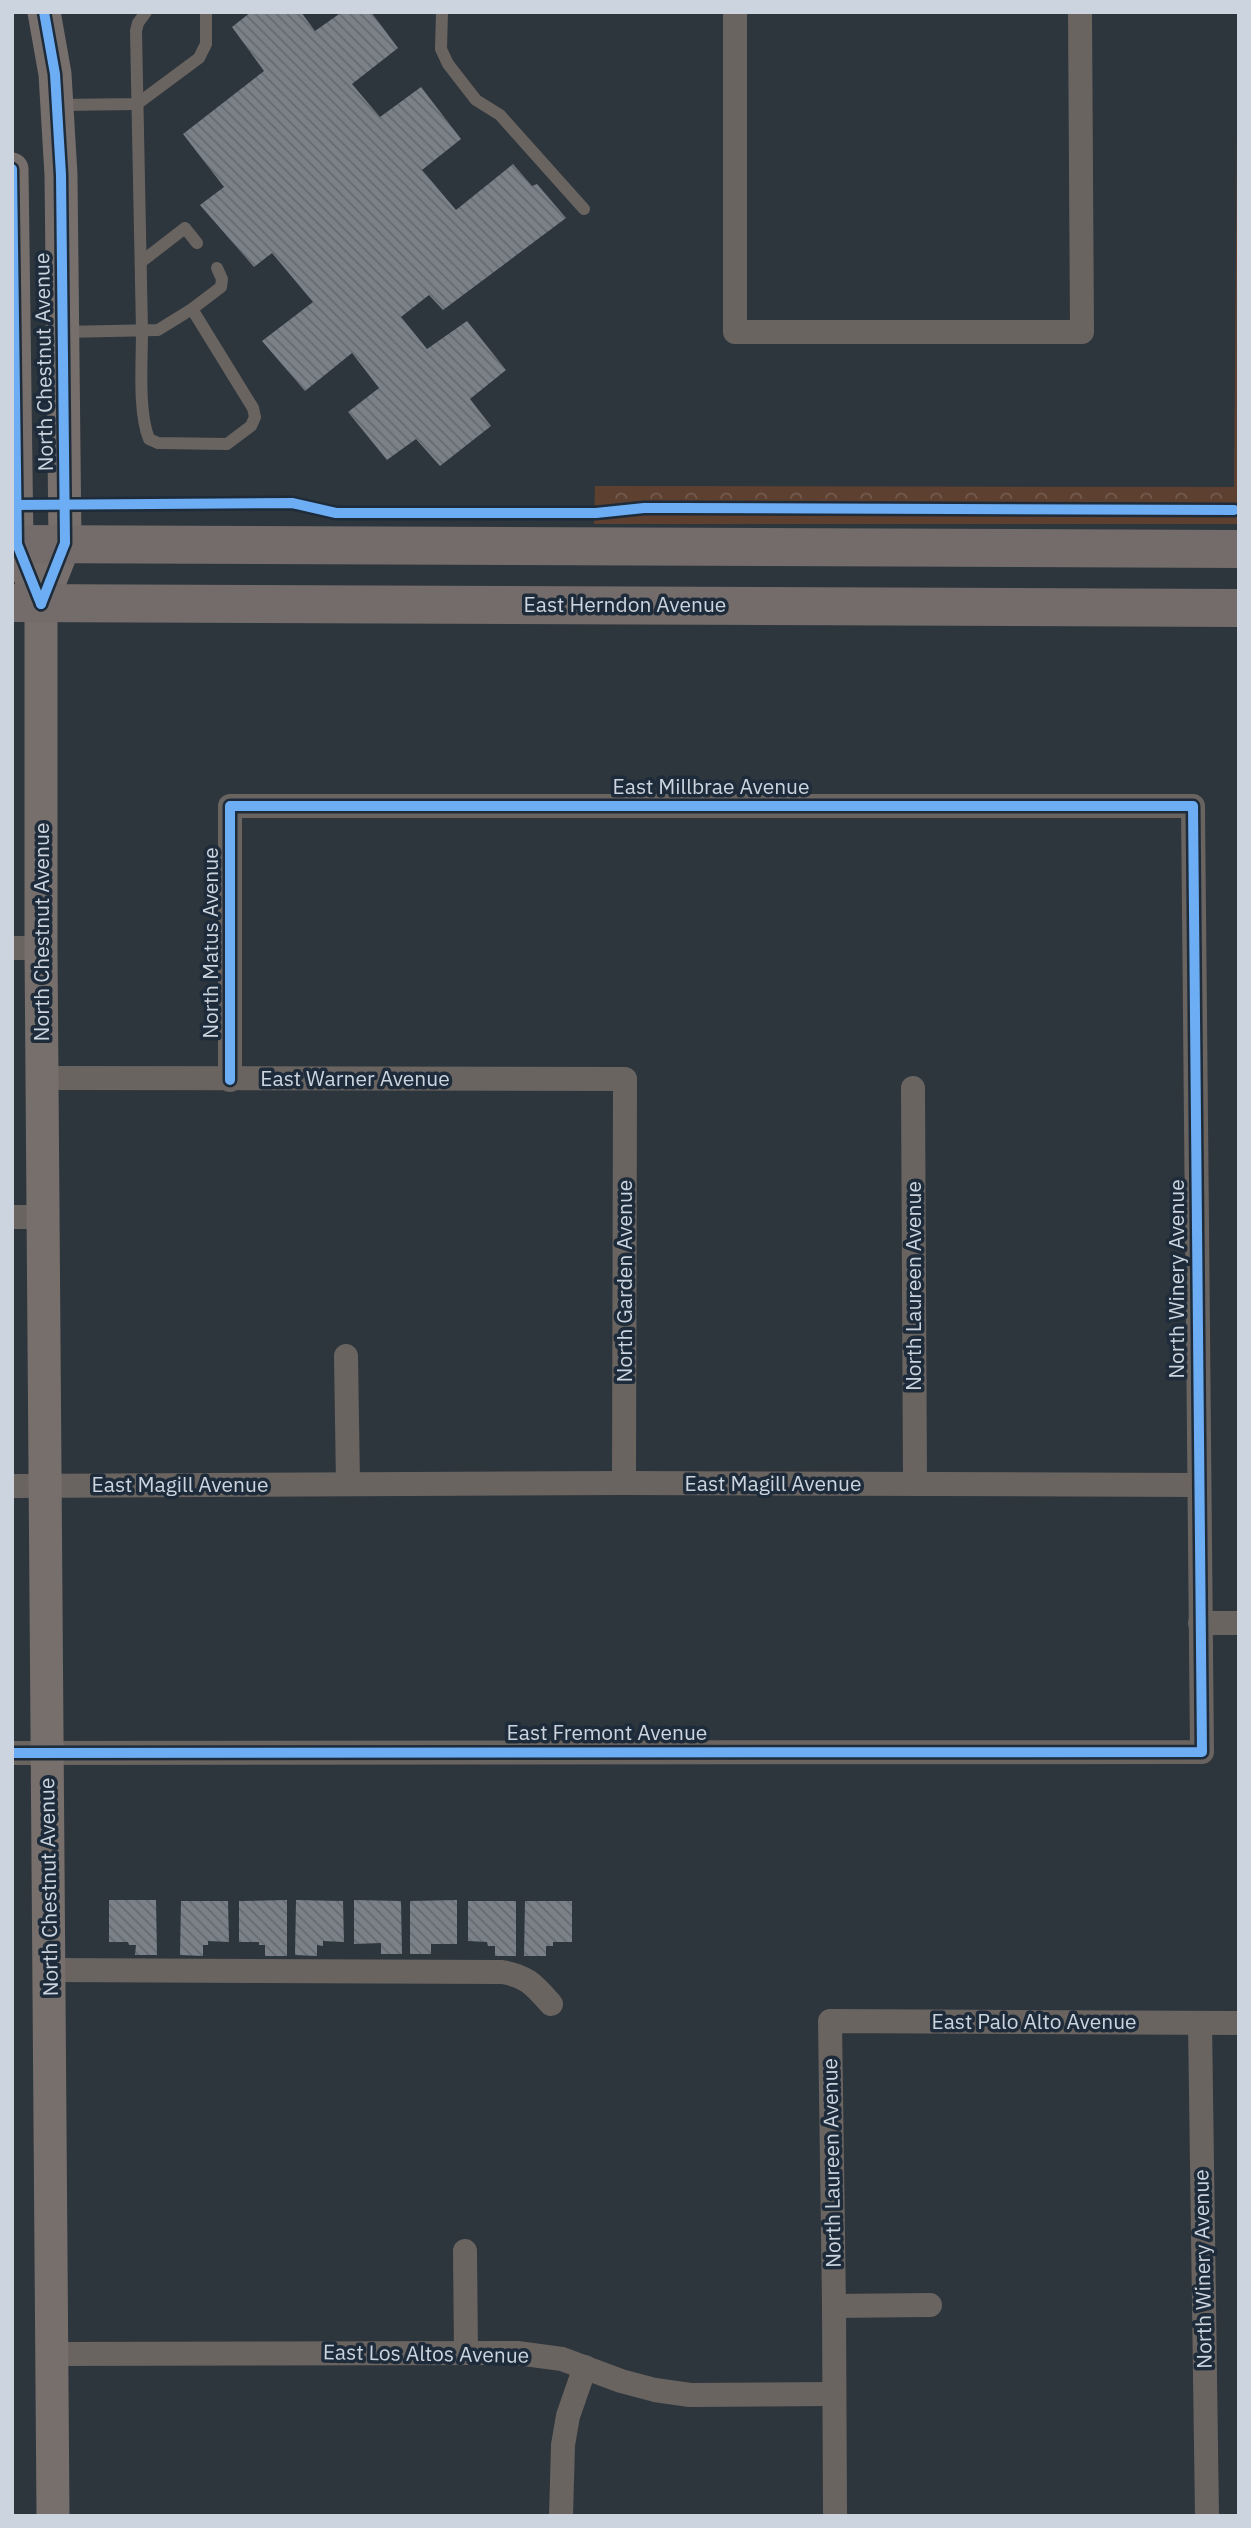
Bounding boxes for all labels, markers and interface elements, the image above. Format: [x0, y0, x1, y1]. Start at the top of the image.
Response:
street label: North Chestnut Avenue [27, 252, 59, 472]
street label: East Herndon Avenue [524, 590, 726, 618]
street label: East Millbrae Avenue [612, 772, 810, 800]
street label: North Chestnut Avenue [27, 823, 55, 1041]
street label: North Matus Avenue [196, 847, 224, 1039]
street label: East Warner Avenue [260, 1064, 450, 1092]
street label: North Winery Avenue [1162, 1179, 1190, 1379]
street label: North Garden Avenue [610, 1180, 638, 1382]
street label: North Laureen Avenue [899, 1181, 927, 1391]
street label: East Magill Avenue [685, 1469, 861, 1497]
street label: East Magill Avenue [92, 1470, 268, 1498]
street label: East Fremont Avenue [507, 1718, 707, 1746]
street label: North Chestnut Avenue [32, 1777, 64, 1997]
street label: East Palo Alto Avenue [931, 2007, 1137, 2035]
street label: North Laureen Avenue [815, 2058, 847, 2268]
street label: North Winery Avenue [1186, 2169, 1218, 2369]
street label: East Los Altos Avenue [323, 2337, 530, 2369]

